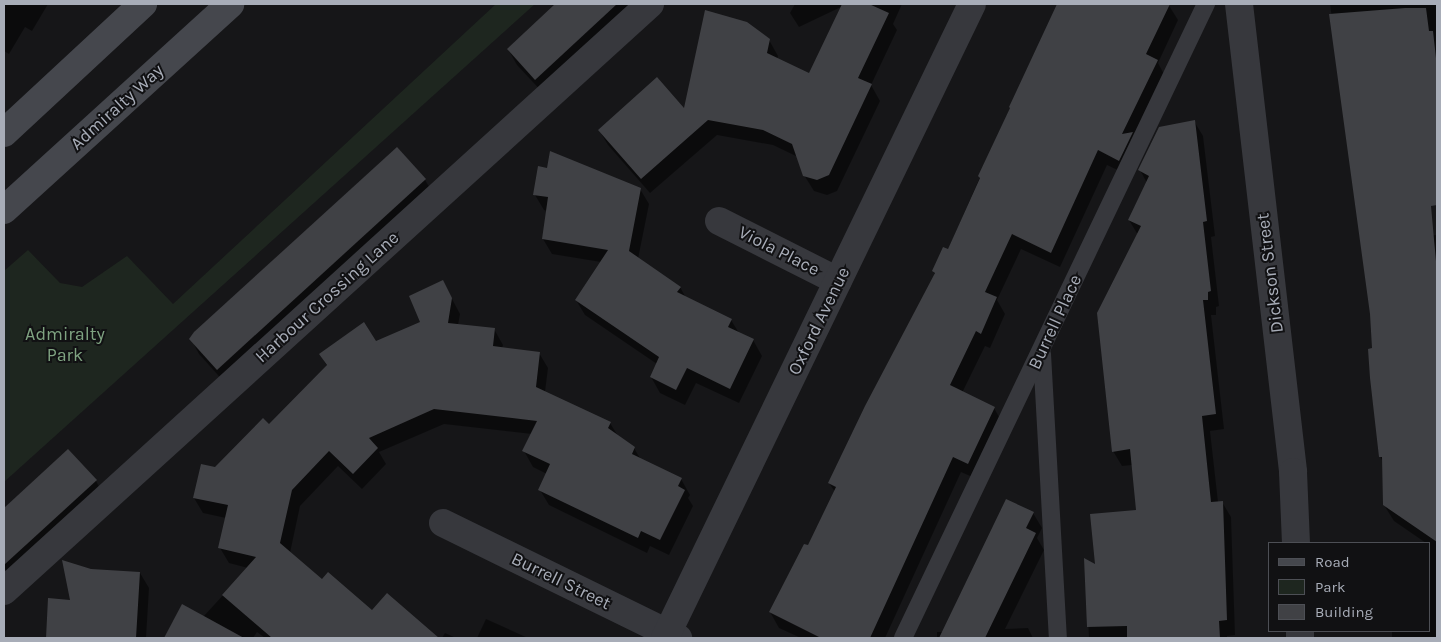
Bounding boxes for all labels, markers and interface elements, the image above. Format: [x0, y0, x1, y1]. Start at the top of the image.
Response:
street label: Admiralty Way [66, 60, 168, 154]
street label: Dickson Street [1252, 212, 1288, 334]
street label: Viola Place [735, 221, 823, 281]
street label: Harbour Crossing Lane [251, 227, 403, 367]
street label: Oxford Avenue [784, 263, 854, 379]
street label: Burrell Place [1024, 271, 1086, 373]
park label: Admiralty Park [25, 324, 105, 366]
legend [1268, 542, 1431, 632]
street label: Burrell Street [508, 548, 614, 614]
text: Road [1315, 553, 1350, 571]
text: Park [1315, 578, 1345, 596]
text: Building [1315, 603, 1373, 621]

